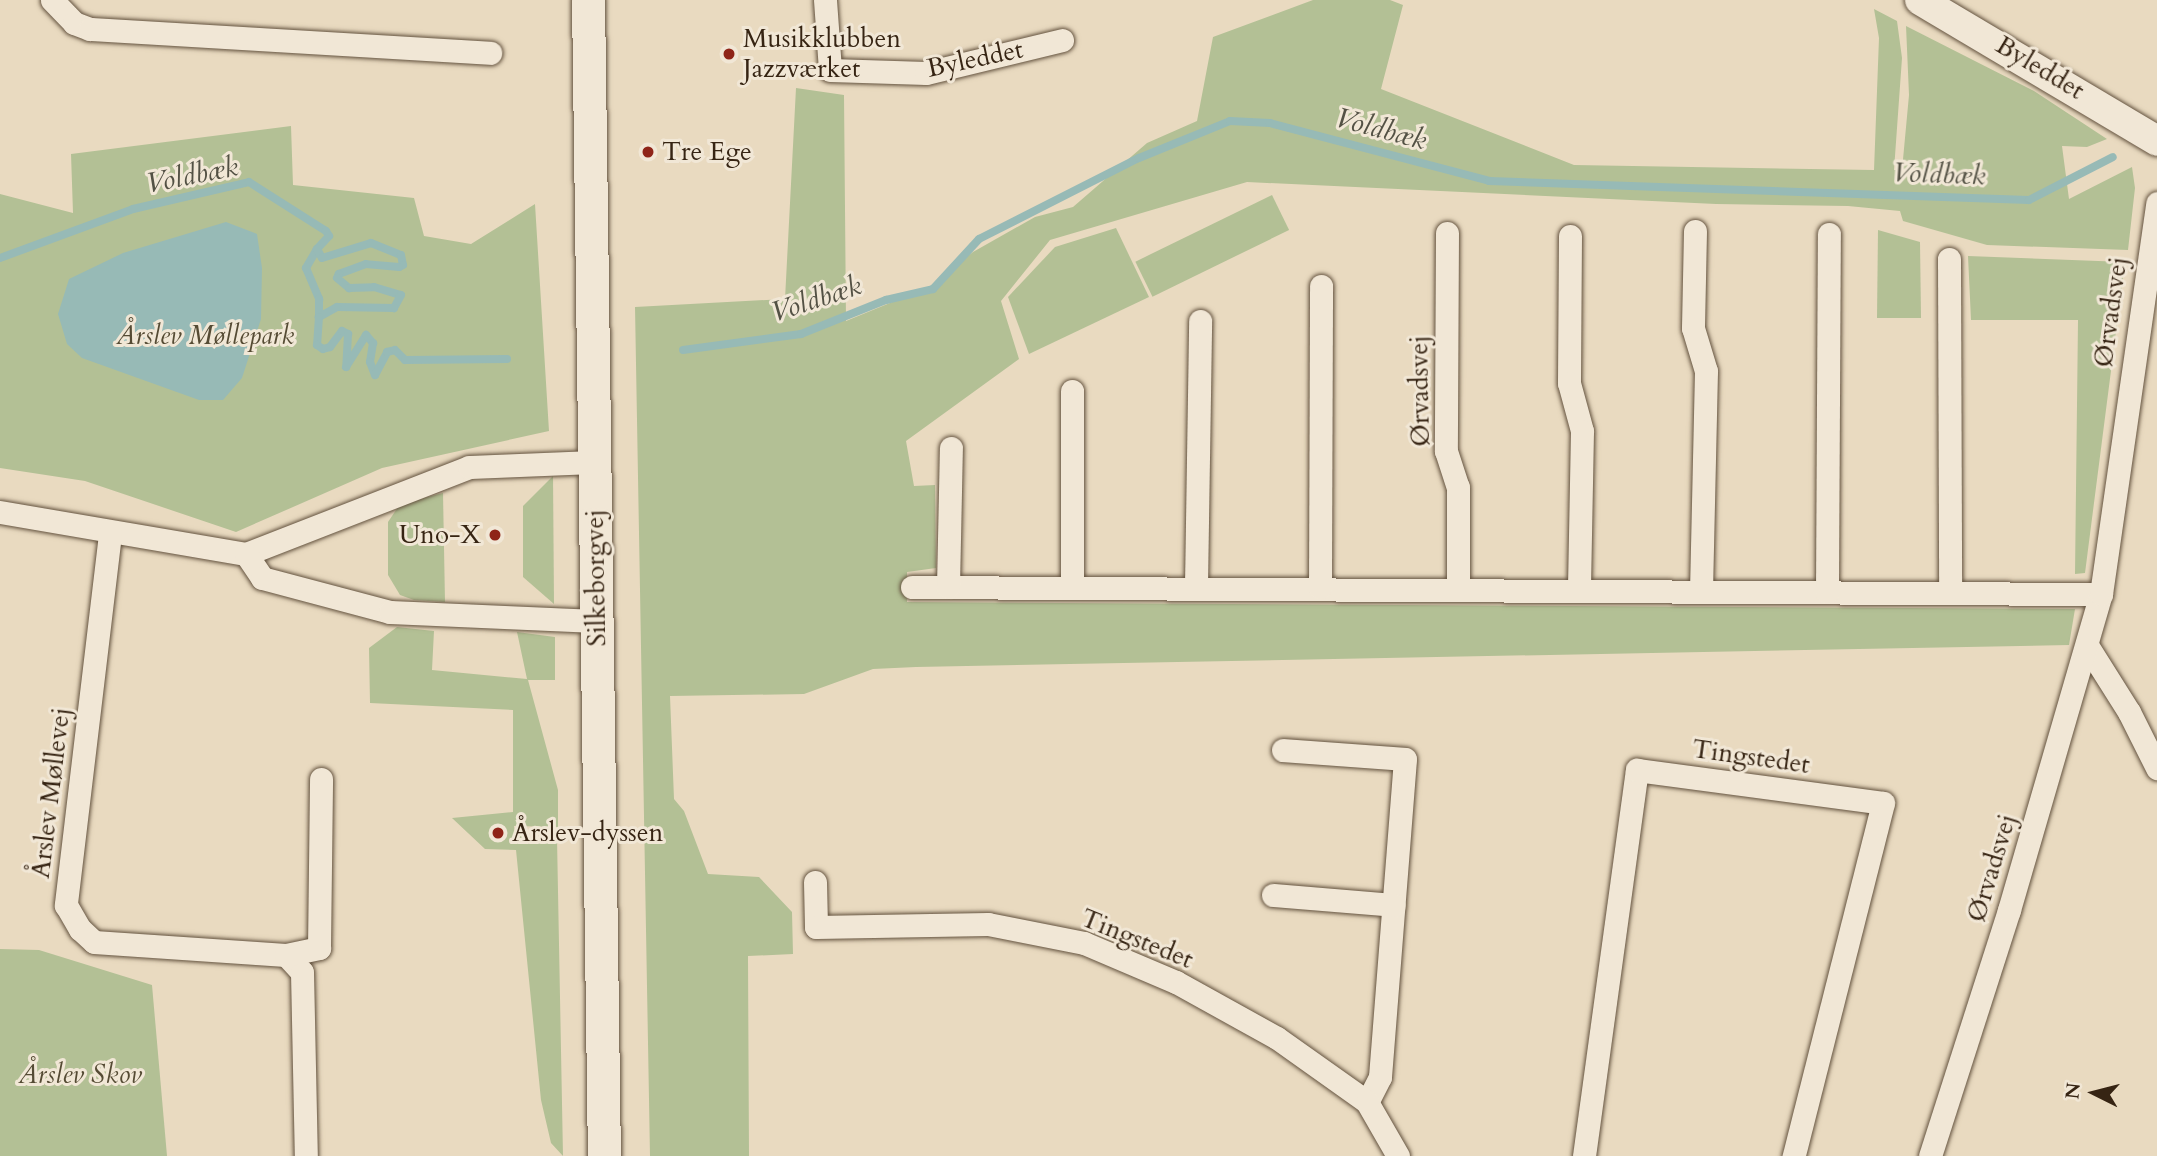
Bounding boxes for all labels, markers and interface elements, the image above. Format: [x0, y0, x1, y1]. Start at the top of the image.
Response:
place label: Musikklubben Jazzværket [743, 23, 901, 84]
street label: Byleddet [1990, 30, 2090, 106]
street label: Byleddet [924, 34, 1026, 84]
marker: Musikklubben Jazzværket [721, 46, 737, 62]
water label: Voldbæk [1332, 101, 1430, 157]
place label: Tre Ege [662, 136, 752, 168]
marker: Tre Ege [640, 144, 656, 160]
water label: Voldbæk [143, 150, 241, 200]
water label: Voldbæk [1892, 156, 1986, 192]
street label: Ørvadsvej [2088, 255, 2134, 369]
water label: Voldbæk [766, 269, 866, 329]
park label: Årslev Møllepark [116, 320, 294, 352]
street label: Ørvadsvej [1403, 335, 1437, 447]
street label: Silkeborgvej [579, 509, 613, 647]
place label: Uno-X [399, 519, 481, 551]
marker: Uno-X [487, 527, 503, 543]
street label: Årslev Møllevej [25, 706, 77, 880]
street label: Tingstedet [1690, 733, 1812, 781]
street label: Ørvadsvej [1961, 810, 2023, 926]
place label: Årslev-dyssen [512, 817, 663, 849]
marker: Årslev-dyssen [490, 825, 506, 841]
street label: Tingstedet [1076, 902, 1198, 976]
north arrow [2059, 1058, 2129, 1128]
park label: Årslev Skov [18, 1059, 142, 1091]
text: N [2059, 1081, 2087, 1100]

